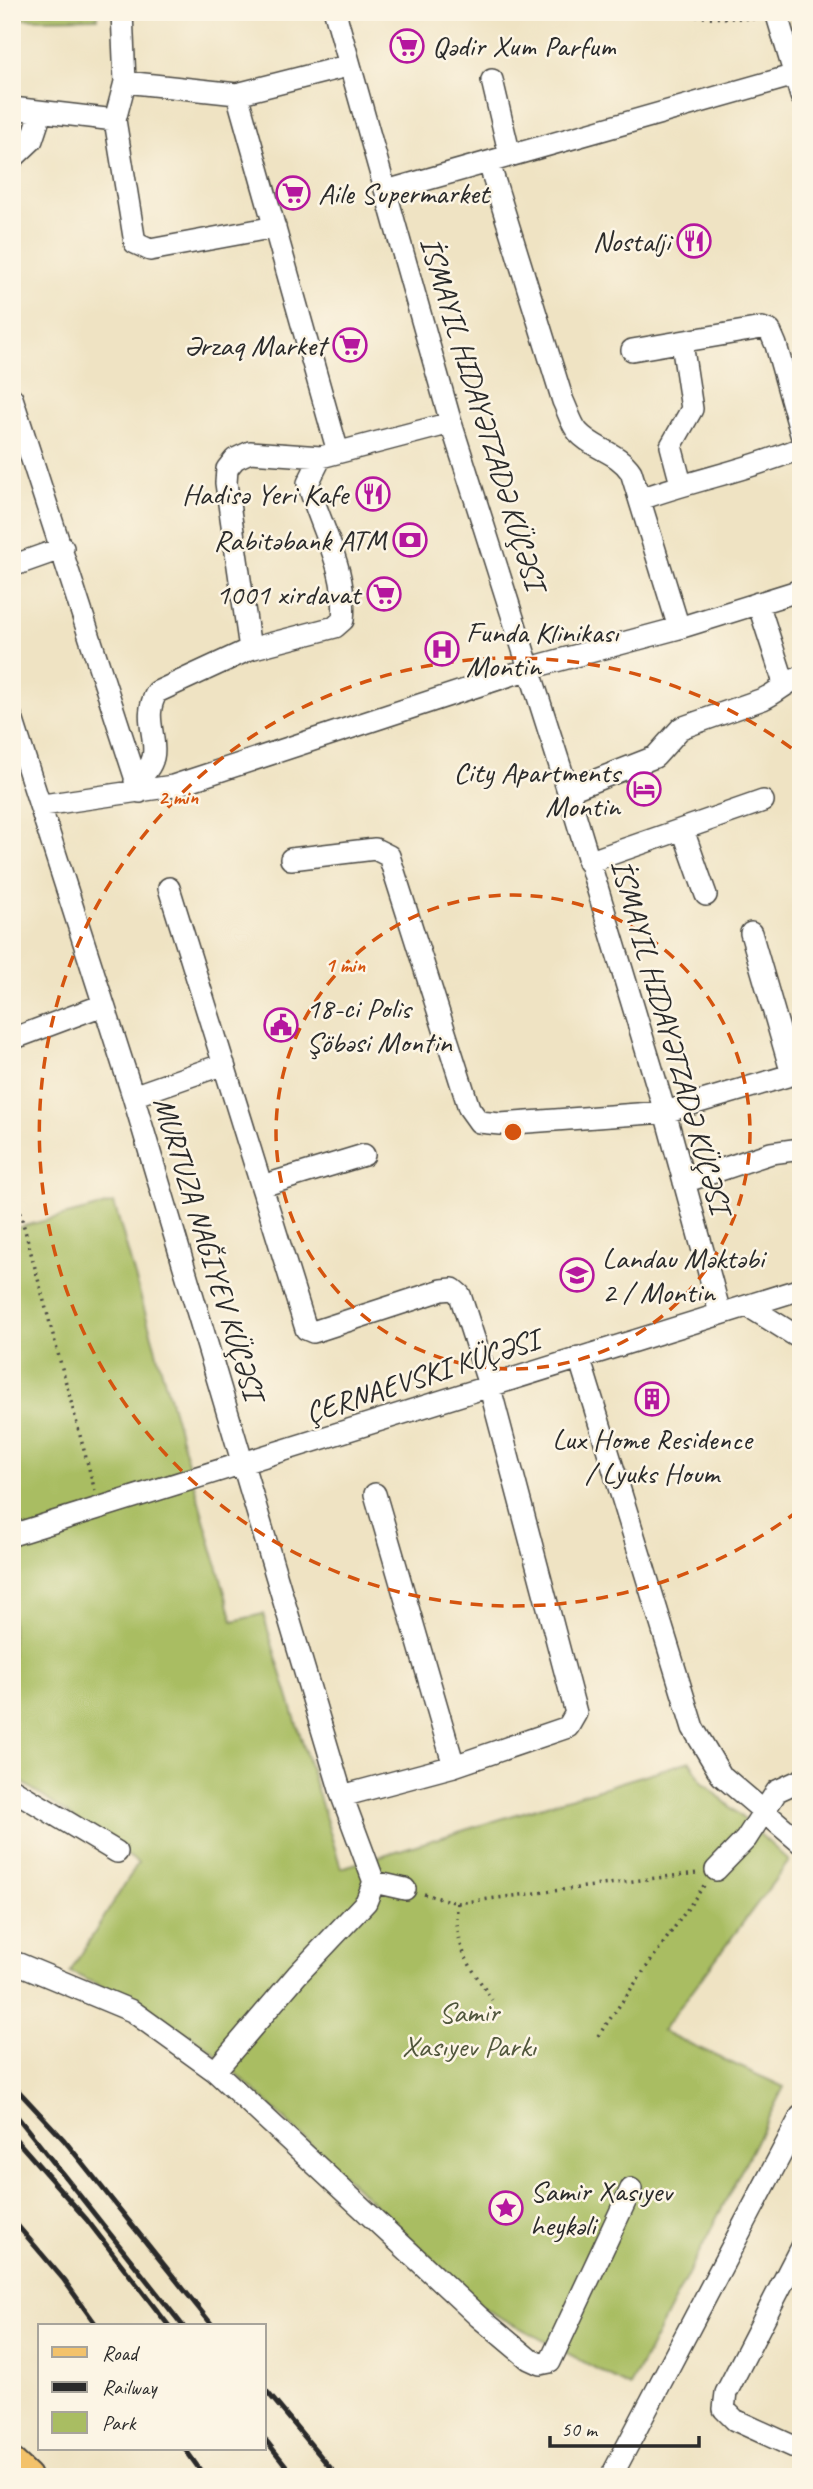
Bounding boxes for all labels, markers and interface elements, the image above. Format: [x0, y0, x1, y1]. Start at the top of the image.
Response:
supermarket icon: Qədir Xum Parfum [388, 27, 426, 65]
place label: Qədir Xum Parfum [432, 27, 617, 65]
supermarket icon: Aile Supermarket [274, 174, 312, 212]
place label: Aile Supermarket [318, 174, 492, 212]
place label: Nostalji [592, 222, 673, 260]
restaurant icon: Nostalji [675, 222, 713, 260]
street label: İSMAYIL HIDAYƏTZADƏ KÜÇƏSI [411, 232, 557, 600]
place label: Ərzaq Market [184, 326, 330, 364]
supermarket icon: Ərzaq Market [331, 326, 369, 364]
place label: Hadisə Yeri Kafe [182, 475, 350, 513]
restaurant icon: Hadisə Yeri Kafe [354, 475, 392, 513]
place label: Rabitəbank ATM [213, 521, 388, 559]
bank icon: Rabitəbank ATM [391, 521, 429, 559]
place label: 1001 xirdavat [216, 575, 363, 613]
supermarket icon: 1001 xirdavat [365, 575, 403, 613]
place label: Funda Klinikası Montin [466, 613, 620, 685]
hospital icon: Funda Klinikası Montin [423, 630, 461, 668]
place label: City Apartments Montin [453, 753, 623, 825]
hotel icon: City Apartments Montin [625, 770, 663, 808]
text: 2 min [158, 784, 198, 810]
street label: İSMAYIL HIDAYƏTZADƏ KÜÇƏSI [602, 855, 742, 1224]
text: 1 min [325, 952, 365, 978]
place label: 18-ci Polis Şöbəsi Montin [306, 989, 453, 1061]
public building icon: 18-ci Polis Şöbəsi Montin [262, 1006, 300, 1044]
street label: MURTUZA NAĞIYEV KÜÇƏSI [145, 1092, 275, 1410]
centre of rings [501, 1120, 525, 1144]
place label: Landau Məktəbi 2 / Montin [602, 1239, 768, 1311]
school or university icon: Landau Məktəbi 2 / Montin [558, 1256, 596, 1294]
street label: ÇERNAEVSKI KÜÇƏSI [301, 1318, 550, 1432]
building icon: Lux Home Residence / Lyuks Houm [633, 1380, 671, 1418]
place label: Lux Home Residence / Lyuks Houm [552, 1420, 754, 1492]
park label: Samir Xasıyev Parkı [402, 1993, 537, 2065]
place label: Samir Xasıyev heykəli [530, 2172, 674, 2244]
place icon: Samir Xasıyev heykəli [487, 2189, 525, 2227]
legend [38, 2324, 266, 2450]
text: Road [102, 2340, 141, 2366]
text: Railway [102, 2374, 158, 2400]
scale bar [550, 2405, 699, 2449]
text: Park [102, 2410, 137, 2436]
text: 50 m [561, 2416, 599, 2442]

